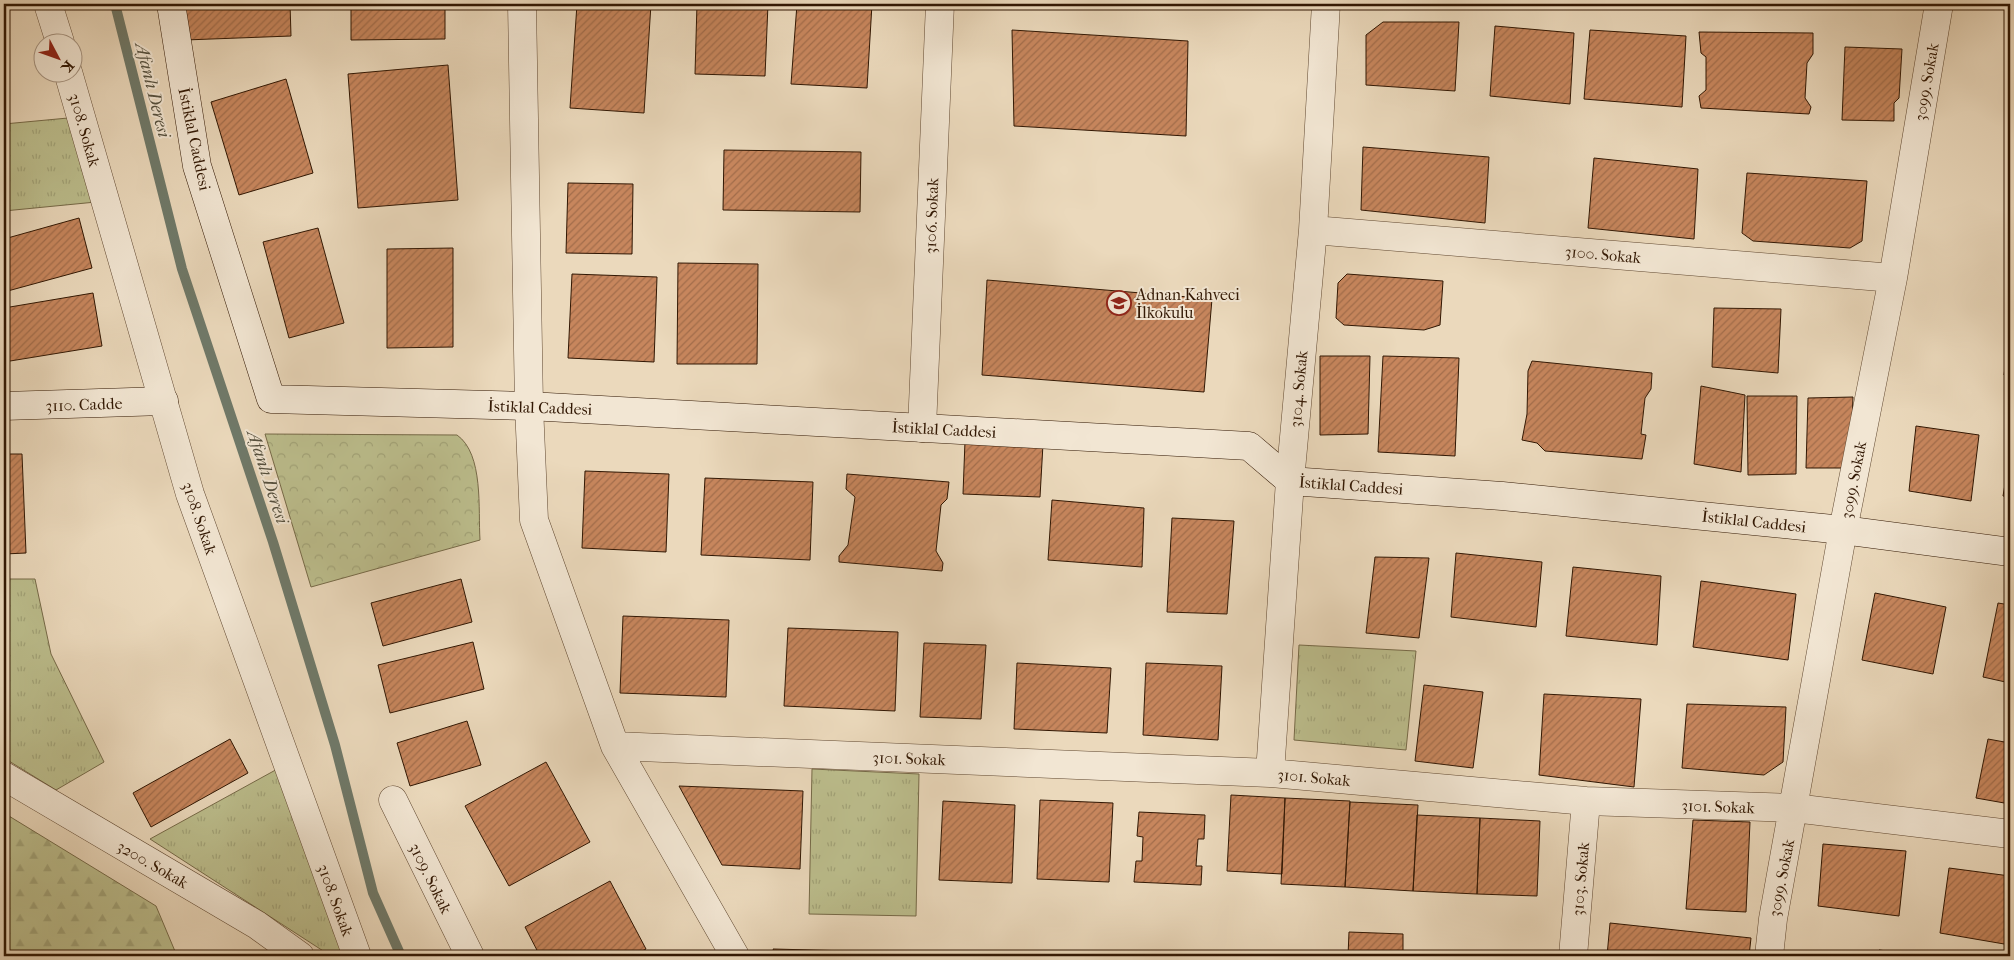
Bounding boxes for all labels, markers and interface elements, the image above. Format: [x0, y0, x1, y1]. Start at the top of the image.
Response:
north arrow [32, 32, 82, 82]
water label: Afanlı Deresi [130, 39, 175, 141]
street label: 3099. Sokak [1910, 41, 1943, 123]
text: K [57, 57, 77, 76]
street label: İstiklal Caddesi [174, 86, 215, 193]
street label: 3108. Sokak [65, 91, 104, 170]
street label: 3106. Sokak [921, 177, 942, 254]
street label: 3100. Sokak [1564, 242, 1643, 267]
place label: Adnan Kahveci İlkokulu [1135, 285, 1240, 322]
school or university icon: Adnan Kahveci İlkokulu [1106, 290, 1132, 316]
street label: 3104. Sokak [1286, 349, 1311, 428]
street label: 3110. Cadde [45, 394, 123, 415]
street label: İstiklal Caddesi [487, 396, 593, 419]
street label: İstiklal Caddesi [891, 417, 997, 442]
water label: Afanlı Deresi [242, 426, 293, 528]
street label: 3099. Sokak [1837, 439, 1870, 521]
street label: İstiklal Caddesi [1298, 472, 1404, 499]
street label: 3108. Sokak [178, 479, 221, 558]
street label: İstiklal Caddesi [1701, 507, 1807, 536]
street label: 3101. Sokak [872, 748, 947, 769]
street label: 3101. Sokak [1277, 765, 1352, 790]
street label: 3101. Sokak [1681, 796, 1756, 817]
street label: 3200. Sokak [114, 836, 192, 893]
street label: 3099. Sokak [1765, 837, 1798, 919]
street label: 3109. Sokak [405, 840, 456, 917]
street label: 3103. Sokak [1568, 841, 1593, 917]
street label: 3108. Sokak [314, 861, 358, 940]

